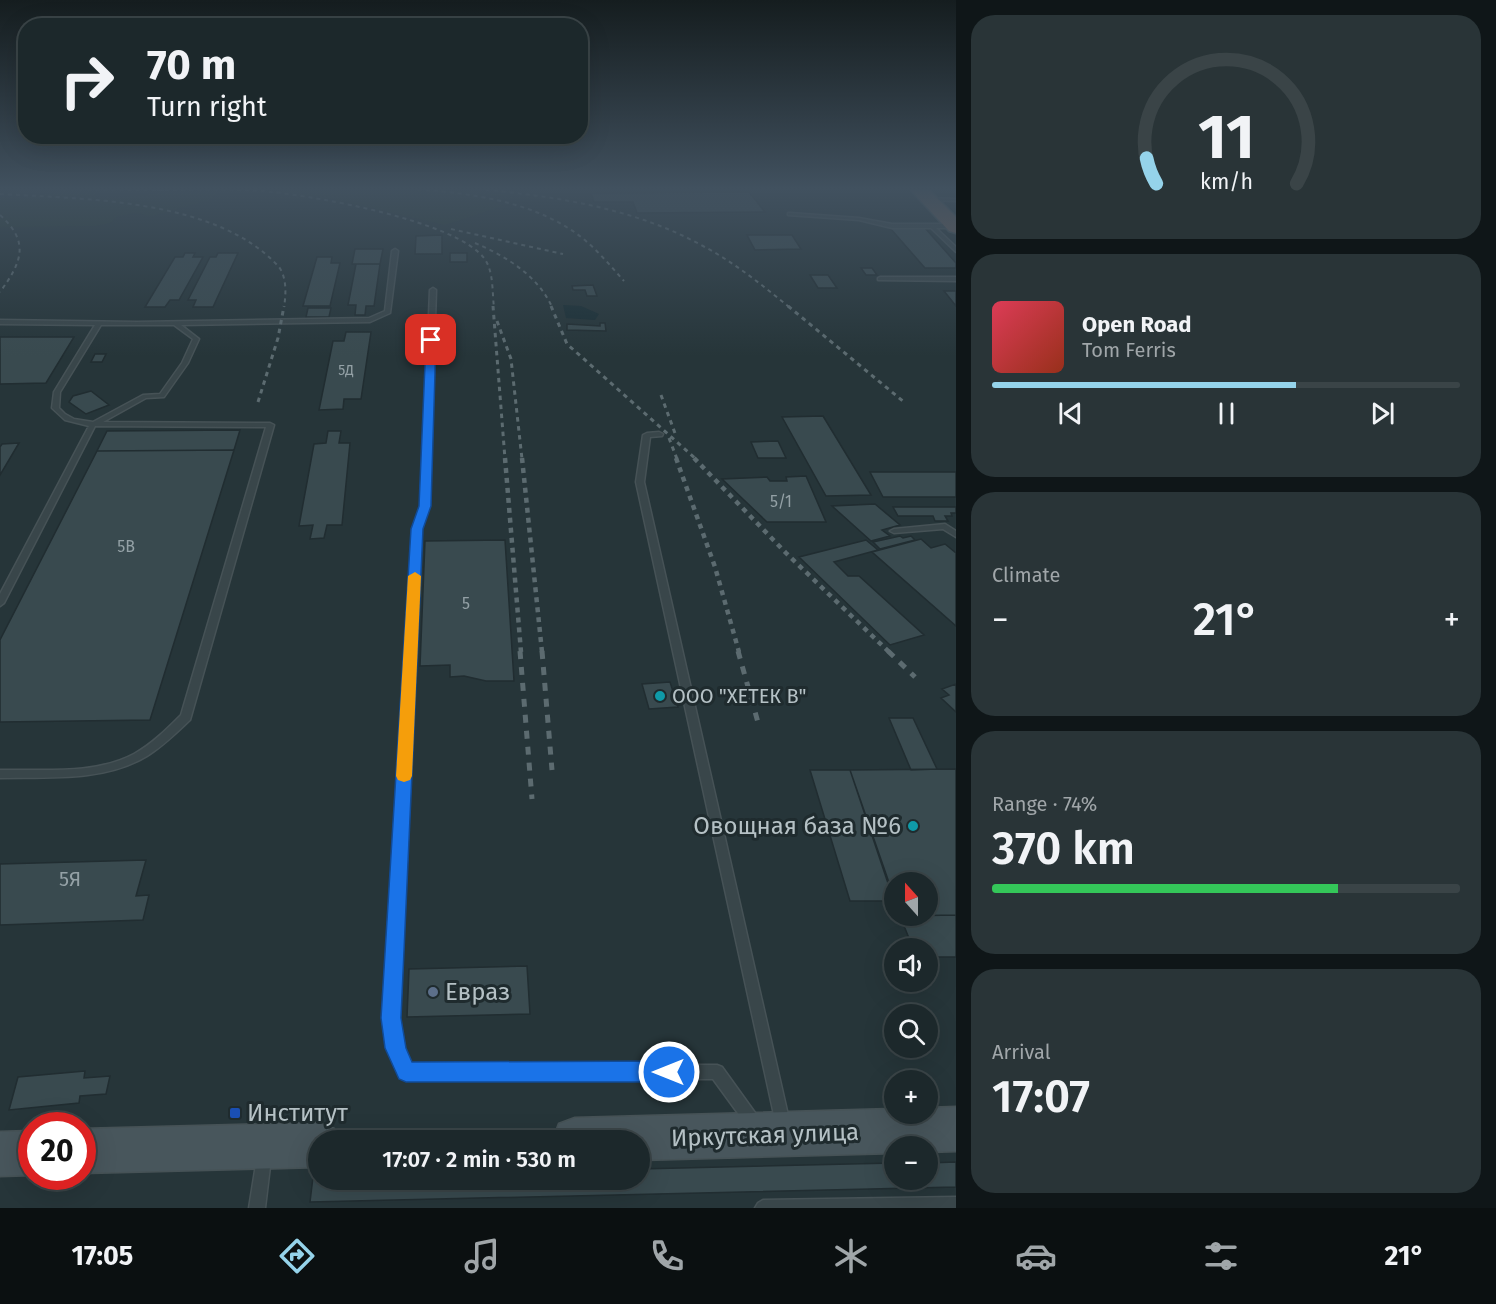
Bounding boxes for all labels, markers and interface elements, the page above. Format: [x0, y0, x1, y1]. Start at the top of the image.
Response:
text: 70 m [147, 40, 236, 90]
icon: right [48, 42, 126, 120]
text: Turn right [147, 91, 267, 123]
text: 11 [1198, 100, 1254, 175]
text: km/h [1199, 169, 1253, 195]
text: Open Road [1082, 311, 1192, 338]
pin [405, 314, 456, 365]
icon: arrive [414, 323, 447, 356]
text: Tom Ferris [1082, 338, 1176, 362]
house number: 5Д [338, 362, 354, 379]
icon: previous [1054, 397, 1087, 430]
icon: pause [1210, 397, 1243, 430]
icon: next [1366, 397, 1399, 430]
house number: 5/1 [770, 492, 792, 511]
house number: 5В [117, 537, 135, 556]
text: Climate [992, 563, 1060, 587]
text: 21° [1193, 593, 1259, 647]
house number: 5 [462, 594, 470, 613]
text: − [992, 600, 1009, 640]
text: + [1444, 600, 1460, 640]
place label: ООО "ХЕТЕК В" [672, 684, 806, 708]
marker: ООО "ХЕТЕК В" [653, 689, 667, 703]
text: Range · 74% [992, 792, 1097, 816]
place label: Овощная база №6 [693, 812, 901, 840]
marker: Овощная база №6 [906, 819, 920, 833]
text: 370 km [992, 822, 1135, 876]
house number: 5Я [59, 867, 81, 891]
north arrow [884, 872, 938, 926]
map controls [884, 872, 938, 1190]
button: sound [884, 938, 938, 992]
place label: Евраз [445, 978, 510, 1006]
marker: Евраз [426, 985, 440, 999]
button: search [884, 1004, 938, 1058]
position arrow [637, 1040, 701, 1104]
text: Arrival [992, 1040, 1051, 1064]
button: + [884, 1070, 938, 1124]
text: 17:07 [992, 1070, 1090, 1124]
place label: Институт [247, 1099, 348, 1127]
marker: Институт [228, 1106, 242, 1120]
speed limit sign: 20 [18, 1112, 96, 1190]
street label: Иркутская улица [670, 1118, 860, 1152]
button: − [884, 1136, 938, 1190]
text: 17:07 · 2 min · 530 m [382, 1146, 576, 1173]
icon: directions [276, 1235, 318, 1277]
icon: music [461, 1235, 503, 1277]
icon: phone [646, 1235, 688, 1277]
icon: climate [830, 1235, 872, 1277]
icon: car [1015, 1235, 1057, 1277]
icon: filters [1200, 1235, 1242, 1277]
text: 17:05 [71, 1240, 133, 1272]
text: 21° [1385, 1240, 1425, 1272]

